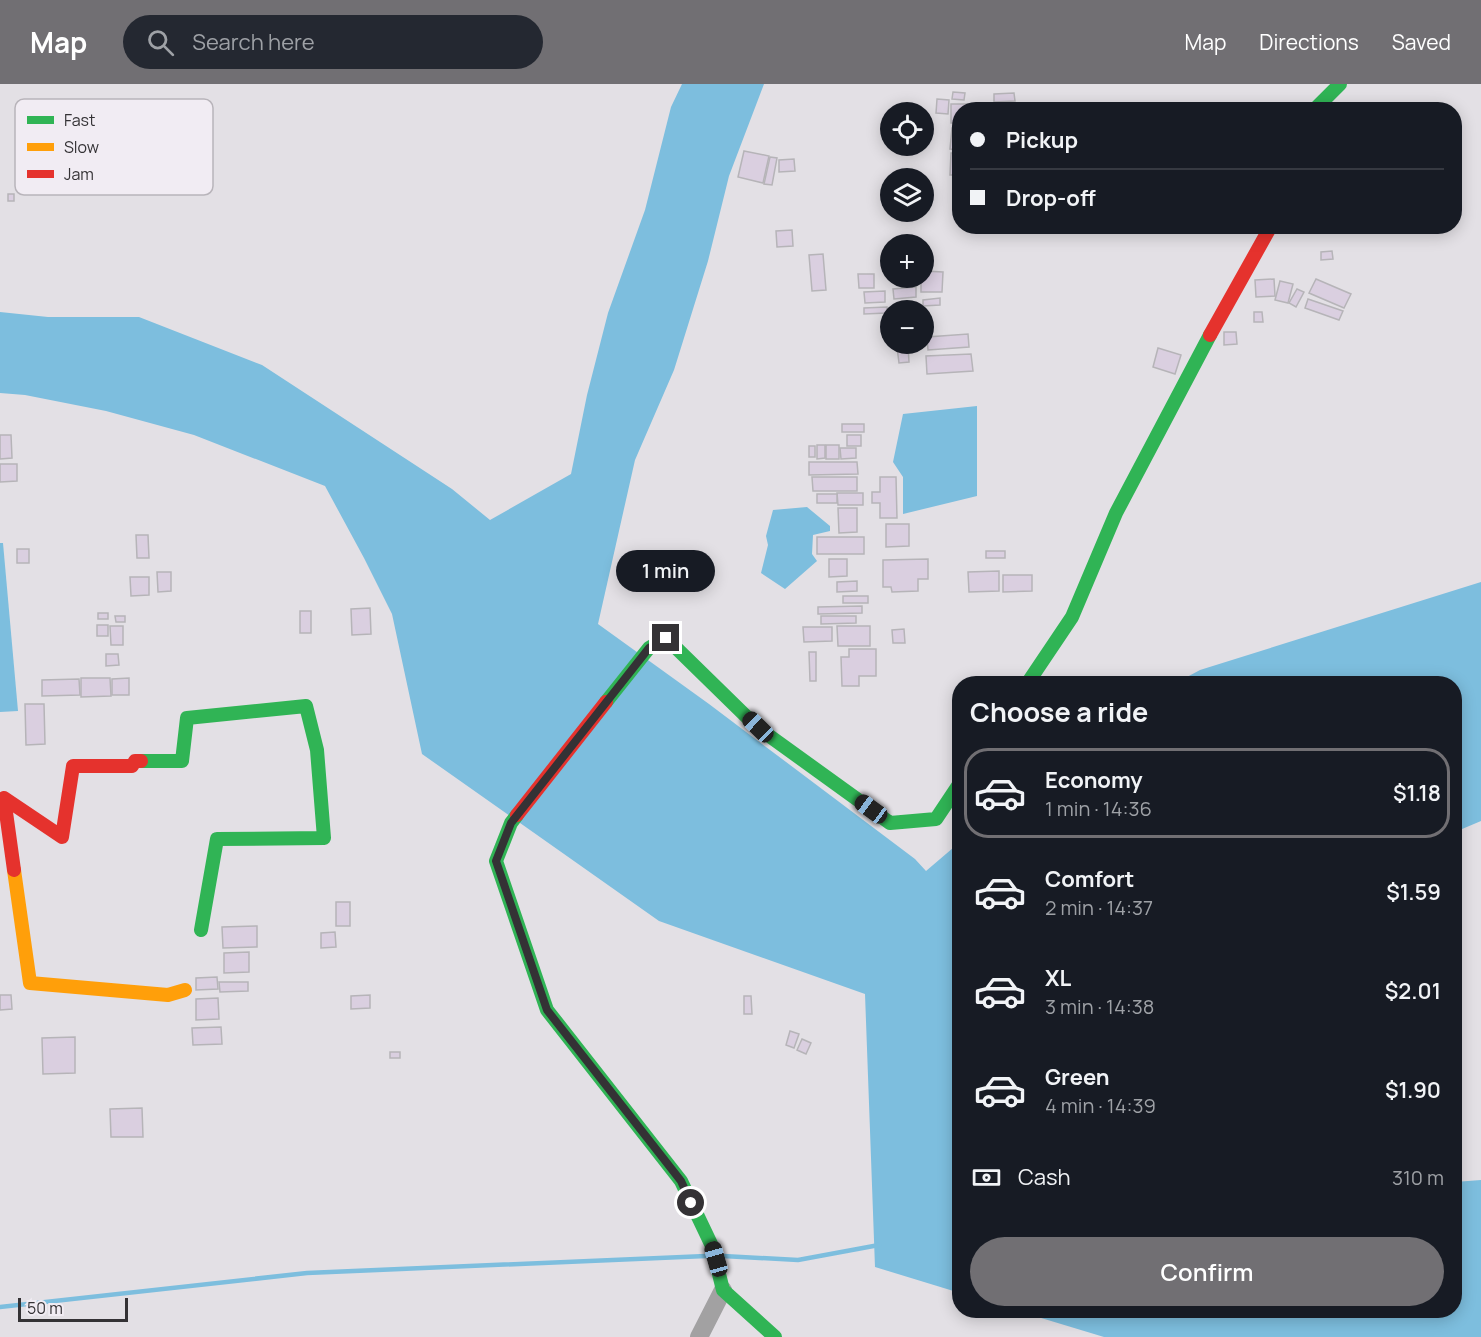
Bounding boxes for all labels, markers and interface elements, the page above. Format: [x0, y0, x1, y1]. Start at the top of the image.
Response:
search box [123, 15, 543, 69]
text: Map [30, 23, 87, 61]
icon: search [144, 26, 177, 59]
text: Search here [192, 27, 315, 57]
text: Map [1185, 28, 1226, 56]
text: Directions [1259, 28, 1359, 56]
text: Saved [1392, 28, 1451, 56]
legend [15, 99, 213, 195]
map controls [880, 102, 934, 354]
button: locate [880, 102, 934, 156]
text: Fast [64, 109, 95, 131]
text: Pickup [1006, 125, 1078, 155]
text: Slow [64, 136, 99, 158]
text: Jam [64, 163, 94, 185]
button: layers [880, 168, 934, 222]
text: Drop-off [1006, 183, 1096, 213]
button: + [880, 234, 934, 288]
button: − [880, 300, 934, 354]
callout: 1 min [616, 551, 716, 593]
text: 1 min [642, 557, 689, 584]
route end [652, 624, 679, 651]
text: Choose a ride [970, 693, 1148, 730]
car [739, 708, 777, 746]
text: Economy [1045, 765, 1143, 795]
icon: car [973, 766, 1027, 820]
text: $1.18 [1393, 778, 1441, 808]
car [851, 791, 891, 827]
text: 1 min · 14:36 [1045, 795, 1152, 822]
text: Comfort [1045, 864, 1134, 894]
icon: car [973, 865, 1027, 919]
text: $1.59 [1386, 877, 1441, 907]
text: 2 min · 14:37 [1045, 894, 1153, 921]
text: XL [1045, 963, 1071, 993]
icon: car [973, 964, 1027, 1018]
text: $2.01 [1385, 976, 1441, 1006]
text: 3 min · 14:38 [1045, 993, 1154, 1020]
text: Green [1045, 1062, 1110, 1092]
icon: car [973, 1063, 1027, 1117]
text: $1.90 [1385, 1075, 1441, 1105]
text: 4 min · 14:39 [1045, 1092, 1156, 1119]
icon: cash [970, 1161, 1003, 1194]
text: Cash [1018, 1162, 1071, 1192]
text: 310 m [1392, 1164, 1444, 1191]
route start [677, 1189, 704, 1216]
button: Confirm [970, 1237, 1444, 1306]
car [702, 1239, 730, 1279]
scale bar [18, 1295, 128, 1322]
text: 50 m [27, 1297, 63, 1319]

